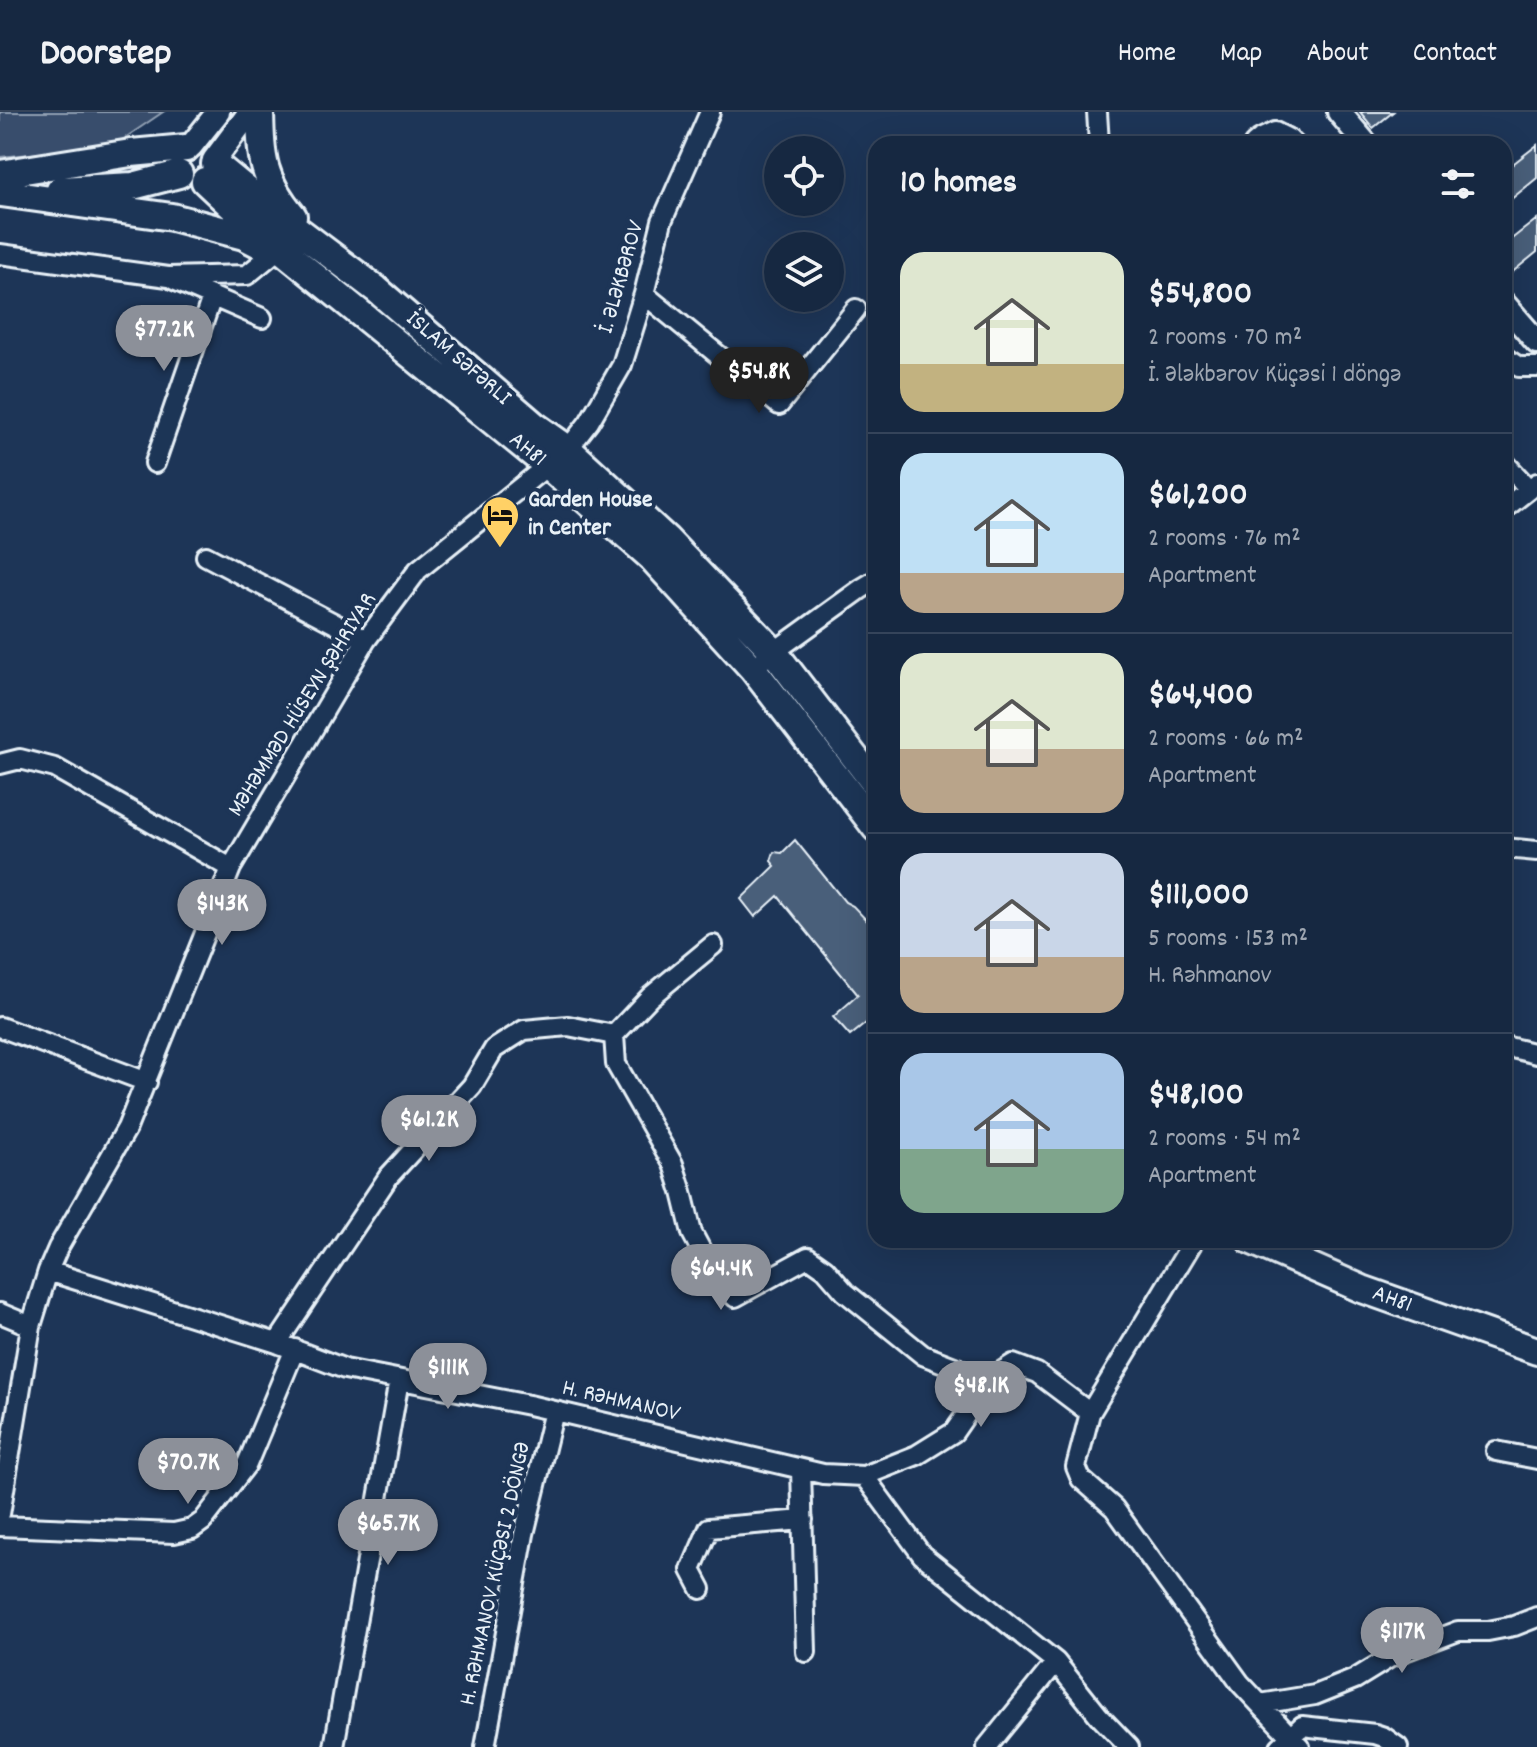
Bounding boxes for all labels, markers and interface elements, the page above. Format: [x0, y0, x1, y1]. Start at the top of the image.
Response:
text: Doorstep [40, 28, 172, 83]
text: Home [1118, 35, 1176, 75]
text: Map [1220, 35, 1262, 75]
text: About [1306, 35, 1369, 75]
text: Contact [1413, 35, 1497, 75]
map controls [764, 136, 844, 312]
button: locate [764, 136, 844, 216]
text: 10 homes [900, 160, 1017, 209]
icon: filters [1436, 162, 1480, 206]
street label: İ. ƏLƏKBƏROV [590, 216, 654, 338]
button: layers [764, 232, 844, 312]
text: $54,800 [1148, 271, 1252, 320]
icon: home [964, 284, 1060, 380]
street label: İSLAM SƏFƏRLI [398, 303, 519, 415]
pin: $77.2K [99, 305, 229, 373]
text: $77.2K [134, 312, 194, 349]
text: 2 rooms · 70 m² [1148, 320, 1302, 357]
pin: $54.8K [694, 347, 824, 415]
text: $54.8K [728, 354, 790, 391]
text: İ. Ələkbərov Küçəsi 1 döngə [1148, 357, 1401, 394]
street label: AH81 [501, 424, 553, 476]
text: $61,200 [1148, 472, 1248, 521]
place label: Garden House in Center [528, 484, 653, 546]
icon: home [964, 485, 1060, 581]
hotel icon: Garden House in Center [479, 494, 521, 549]
text: 2 rooms · 76 m² [1148, 521, 1301, 558]
text: Apartment [1148, 558, 1257, 595]
street label: MƏHƏMMƏD HÜSEYN ŞƏHRIYAR [220, 586, 386, 824]
text: $64,400 [1148, 672, 1254, 721]
icon: home [964, 685, 1060, 781]
text: 2 rooms · 66 m² [1148, 721, 1304, 758]
text: Apartment [1148, 758, 1257, 795]
text: $111,000 [1148, 872, 1250, 921]
pin: $143K [166, 879, 278, 947]
icon: home [964, 885, 1060, 981]
text: $143K [195, 886, 249, 923]
text: 5 rooms · 153 m² [1148, 921, 1308, 958]
text: H. Rəhmanov [1148, 958, 1272, 995]
text: $48,100 [1148, 1072, 1244, 1121]
icon: home [964, 1085, 1060, 1181]
pin: $61.2K [364, 1095, 494, 1163]
text: $61.2K [399, 1102, 459, 1139]
text: 2 rooms · 54 m² [1148, 1121, 1301, 1158]
text: Apartment [1148, 1158, 1257, 1195]
pin: $64.4K [656, 1244, 786, 1312]
text: $64.4K [689, 1251, 753, 1288]
street label: AH81 [1367, 1277, 1417, 1323]
pin: $111K [392, 1343, 504, 1411]
text: $111K [427, 1350, 469, 1387]
pin: $48.1K [916, 1361, 1046, 1429]
text: $48.1K [953, 1368, 1009, 1405]
street label: H. RƏHMANOV [559, 1372, 684, 1432]
pin: $70.7K [123, 1438, 253, 1506]
street label: H. RƏHMANOV KÜÇƏSI 2 DÖNGƏ [451, 1439, 541, 1709]
text: $70.7K [156, 1445, 220, 1482]
pin: $65.7K [323, 1499, 453, 1567]
text: $65.7K [356, 1506, 420, 1543]
pin: $117K [1346, 1607, 1458, 1675]
text: $117K [1379, 1614, 1425, 1651]

